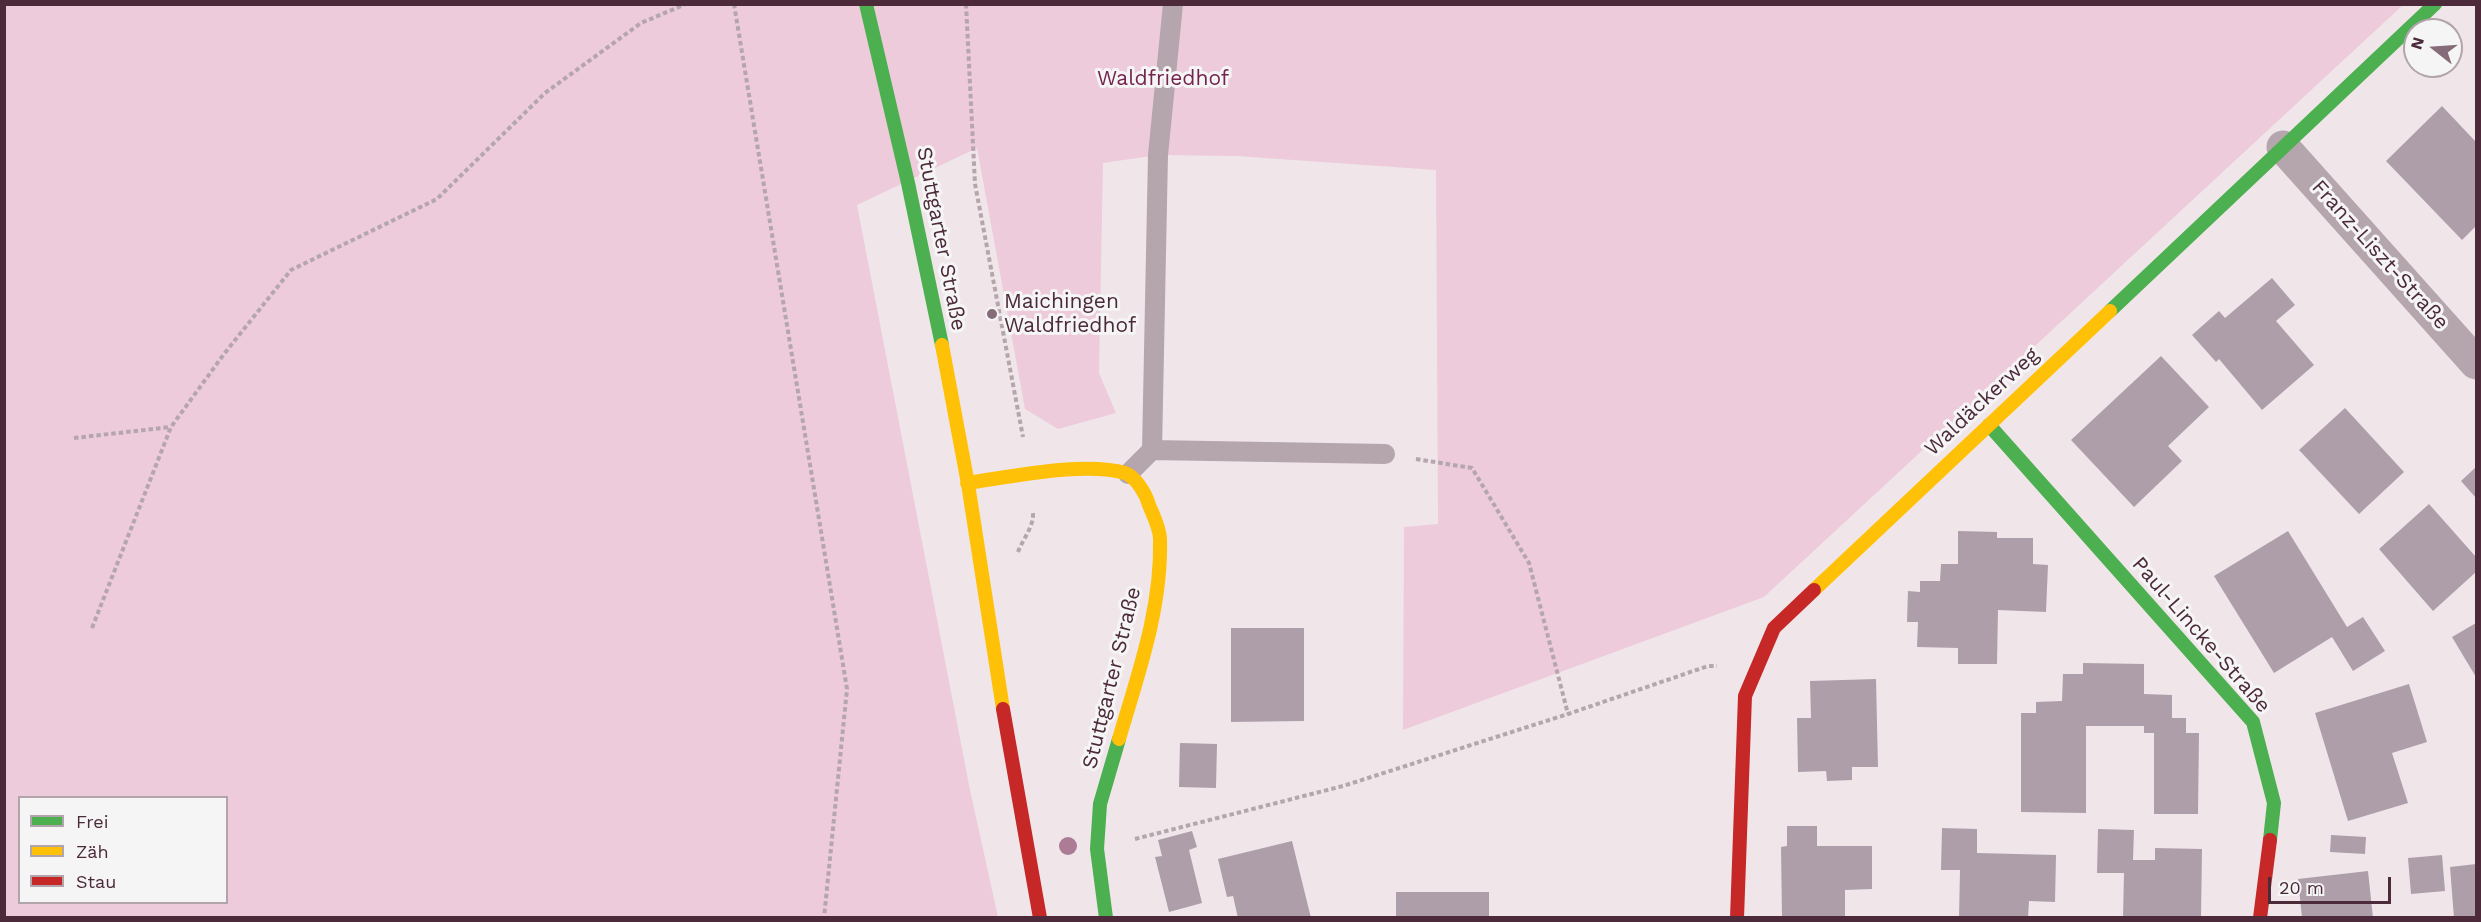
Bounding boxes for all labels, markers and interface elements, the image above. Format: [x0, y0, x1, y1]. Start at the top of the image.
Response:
north arrow [2403, 18, 2463, 78]
text: N [2406, 35, 2428, 52]
park label: Waldfriedhof [1097, 66, 1229, 92]
street label: Stuttgarter Straße [911, 145, 971, 333]
street label: Franz-Liszt-Straße [2306, 175, 2454, 335]
place label: Maichingen Waldfriedhof [1004, 289, 1136, 339]
marker: Maichingen Waldfriedhof [985, 307, 999, 321]
street label: Waldäckerweg [1920, 343, 2044, 461]
street label: Paul-Lincke-Straße [2126, 552, 2276, 718]
street label: Stuttgarter Straße [1077, 584, 1147, 772]
legend [18, 796, 228, 904]
text: Frei [76, 811, 108, 832]
text: Zäh [76, 841, 109, 862]
scale bar [2271, 865, 2394, 903]
text: Stau [76, 871, 116, 892]
text: 20 m [2279, 877, 2324, 898]

